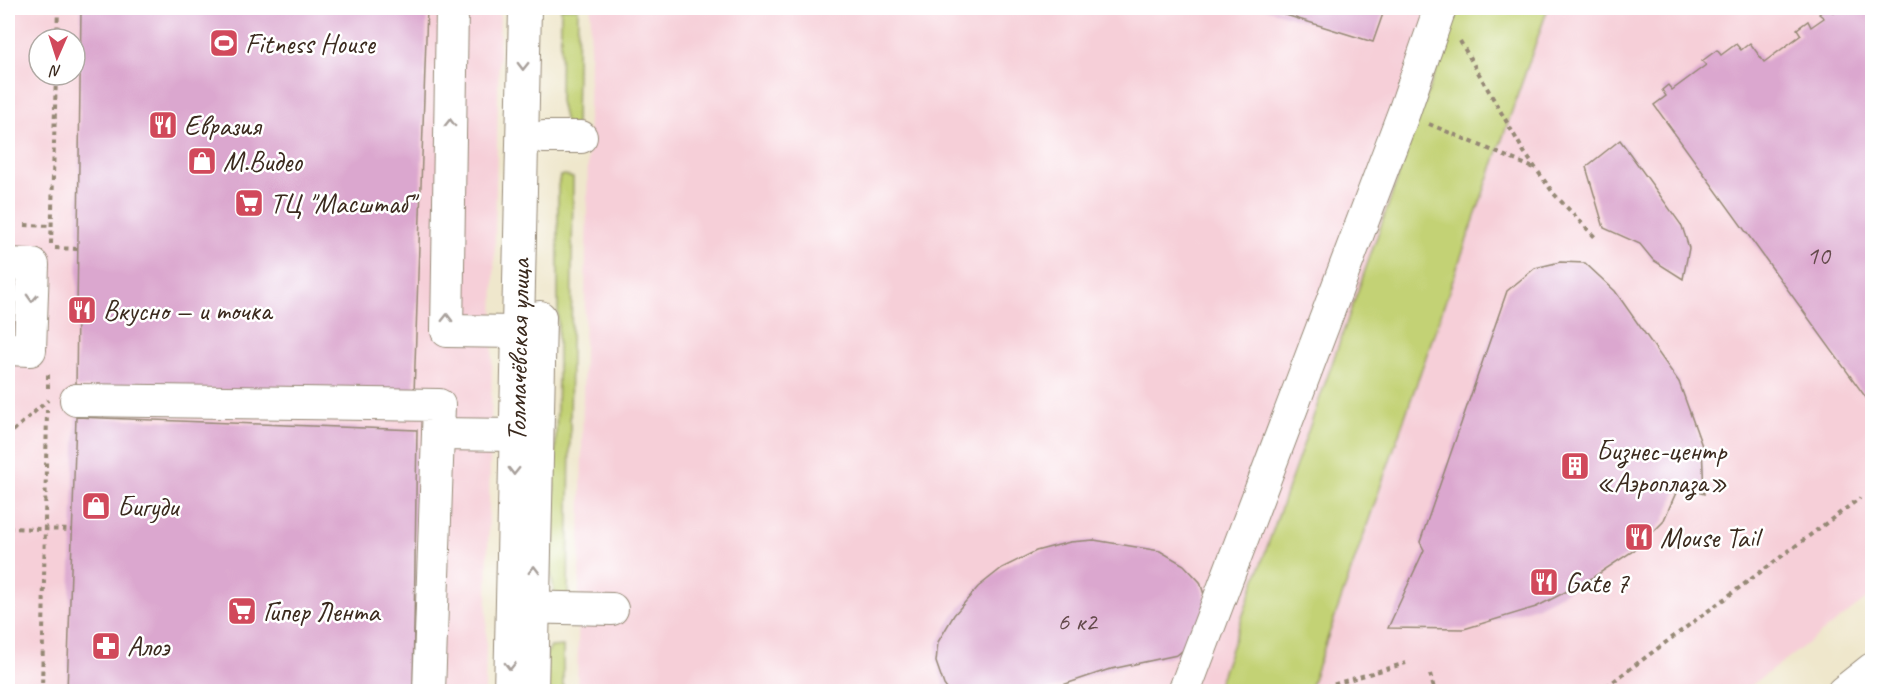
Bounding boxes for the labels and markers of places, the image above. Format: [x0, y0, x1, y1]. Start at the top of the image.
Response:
place label: Fitness House [245, 26, 377, 61]
sports icon: Fitness House [208, 27, 240, 59]
place label: Евразия [184, 108, 263, 143]
restaurant icon: Евразия [147, 109, 179, 141]
place label: М.Видео [223, 144, 304, 179]
shop icon: М.Видео [186, 145, 218, 177]
place label: ТЦ "Масштаб" [270, 186, 420, 221]
supermarket icon: ТЦ "Масштаб" [233, 187, 265, 219]
place label: Вкусно — и точка [103, 293, 274, 328]
restaurant icon: Вкусно — и точка [66, 294, 98, 326]
place label: Бизнес-центр «Аэроплаза» [1596, 433, 1728, 501]
building icon: Бизнес-центр «Аэроплаза» [1559, 450, 1591, 482]
place label: Бигуди [117, 489, 181, 524]
shop icon: Бигуди [80, 490, 112, 522]
place label: Mouse Tail [1660, 520, 1764, 555]
restaurant icon: Mouse Tail [1623, 521, 1655, 553]
place label: Gate 7 [1565, 565, 1630, 600]
restaurant icon: Gate 7 [1528, 566, 1560, 598]
place label: Гипер Лента [263, 594, 381, 629]
supermarket icon: Гипер Лента [226, 595, 258, 627]
place label: Алоэ [127, 629, 171, 664]
pharmacy icon: Алоэ [90, 630, 122, 662]

